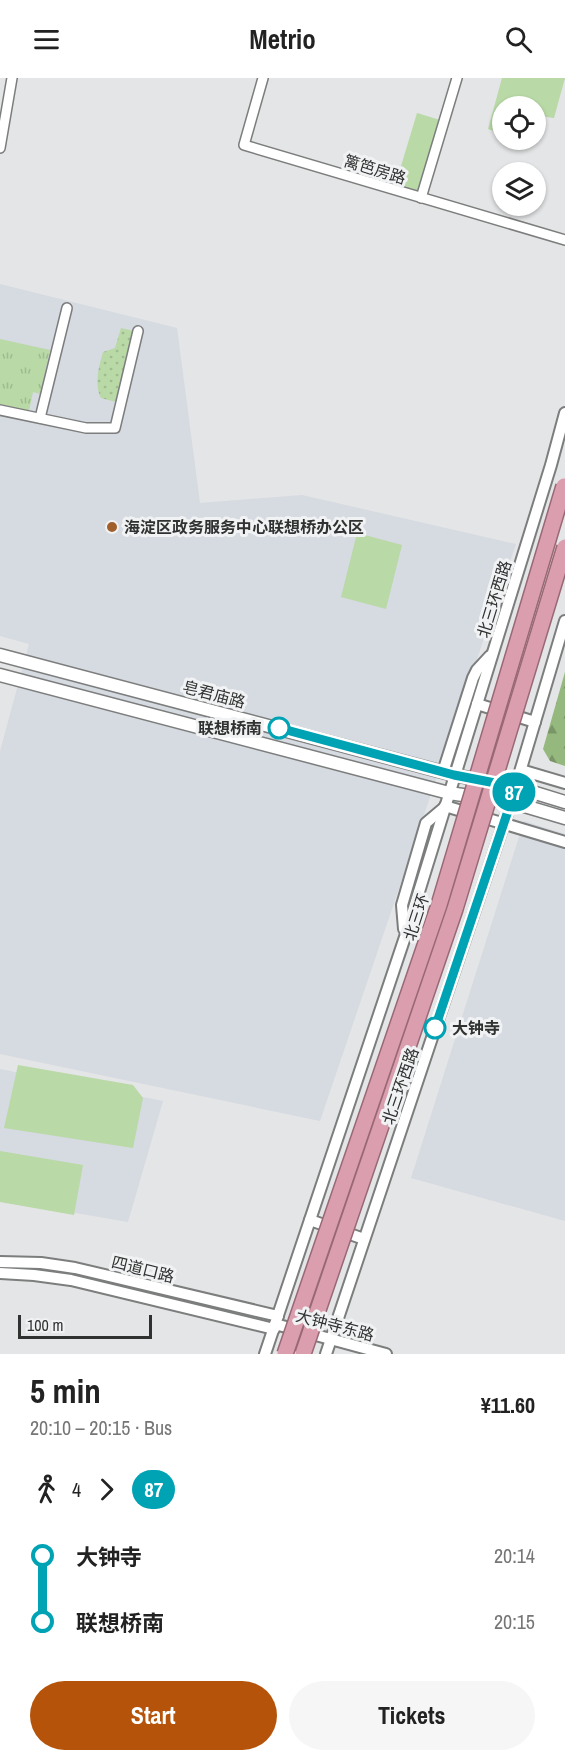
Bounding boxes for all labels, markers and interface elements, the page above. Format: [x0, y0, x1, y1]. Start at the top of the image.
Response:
text: Metrio [249, 21, 316, 57]
icon: menu [30, 23, 63, 56]
icon: search [502, 23, 535, 56]
map controls [492, 96, 546, 216]
button: locate [492, 96, 546, 150]
street label: 篱笆房路 [341, 149, 409, 189]
button: layers [492, 162, 546, 216]
place label: 海淀区政务服务中心联想桥办公区 [124, 516, 364, 538]
marker: 海淀区政务服务中心联想桥办公区 [105, 520, 119, 534]
street label: 北三环西路 [472, 558, 516, 640]
street label: 皂君庙路 [180, 675, 248, 713]
place label: 联想桥南 [198, 717, 262, 739]
marker: 联想桥南 [268, 717, 290, 739]
line badge: 87 [487, 772, 541, 812]
text: 87 [504, 778, 524, 807]
street label: 北三环 [398, 891, 434, 943]
marker: 大钟寺 [424, 1017, 446, 1039]
place label: 大钟寺 [452, 1017, 500, 1039]
street label: 北三环西路 [377, 1045, 423, 1127]
street label: 四道口路 [109, 1251, 177, 1287]
street label: 大钟寺东路 [294, 1304, 376, 1346]
scale bar [18, 1312, 152, 1340]
text: 100 m [27, 1314, 63, 1336]
text: 5 min [30, 1369, 101, 1413]
text: ¥11.60 [481, 1390, 535, 1420]
text: 20:10 – 20:15 · Bus [30, 1414, 172, 1441]
icon: walk [30, 1473, 63, 1506]
icon: forward [90, 1473, 123, 1506]
text: 87 [144, 1475, 163, 1504]
text: 4 [72, 1476, 81, 1503]
text: 大钟寺 [76, 1542, 142, 1572]
text: 20:14 [494, 1542, 535, 1569]
text: 联想桥南 [76, 1608, 164, 1638]
text: 20:15 [494, 1608, 535, 1635]
button: Start [30, 1681, 277, 1750]
button: Tickets [289, 1681, 535, 1750]

